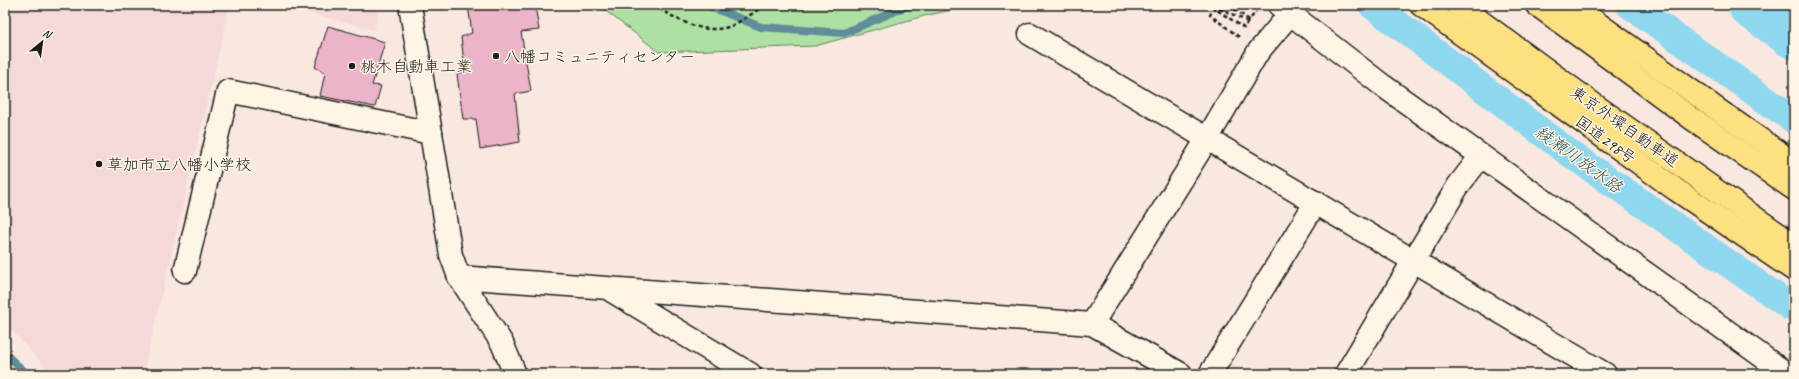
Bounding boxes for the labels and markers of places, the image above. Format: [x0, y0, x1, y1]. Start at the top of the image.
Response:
place label: 八幡コミュニティセンター [504, 47, 695, 67]
marker: 八幡コミュニティセンター [491, 51, 501, 61]
place label: 桃木自動車工業 [360, 57, 472, 77]
marker: 桃木自動車工業 [347, 61, 357, 71]
place label: 草加市立八幡小学校 [107, 155, 251, 175]
marker: 草加市立八幡小学校 [94, 159, 104, 169]

